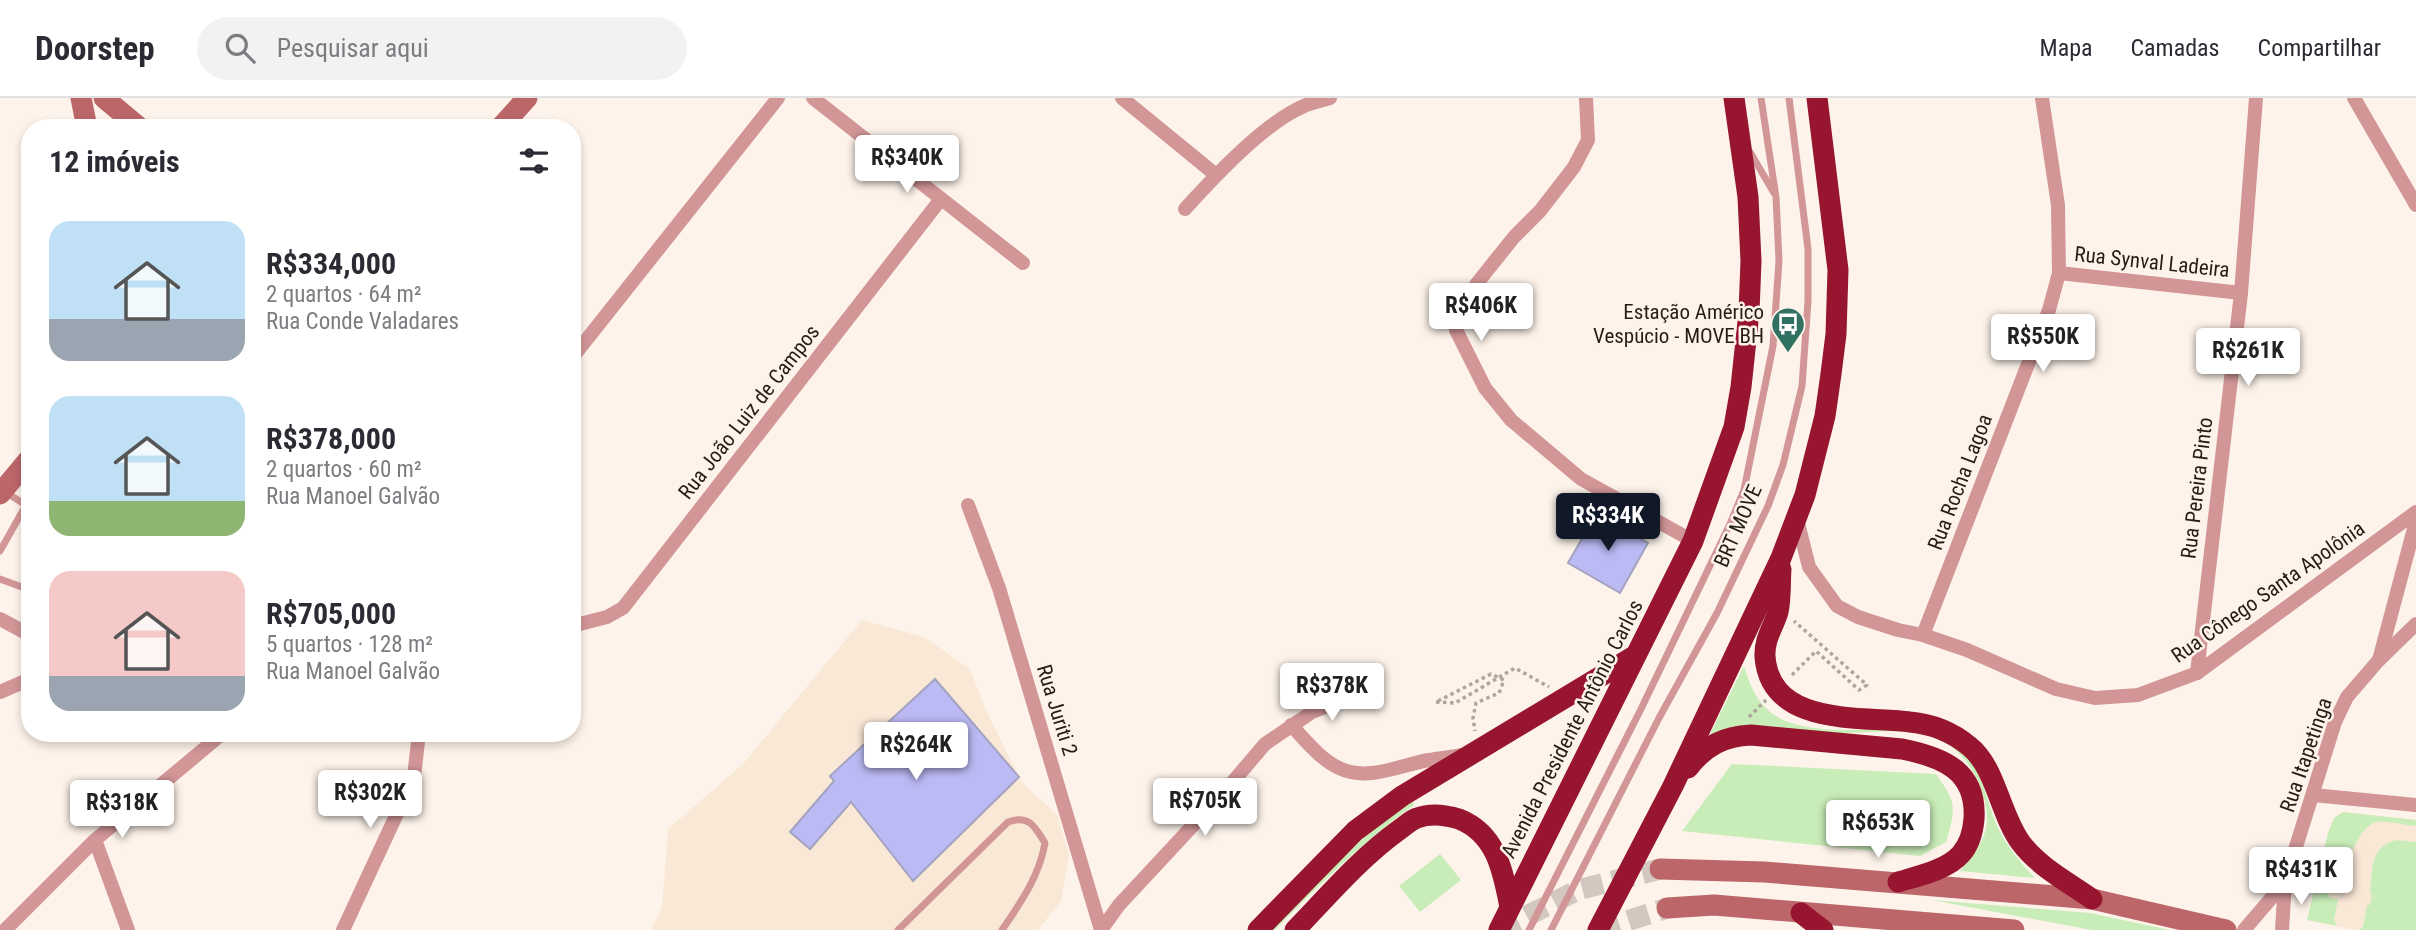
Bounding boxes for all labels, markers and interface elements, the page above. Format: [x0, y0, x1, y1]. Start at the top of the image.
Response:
search box [197, 17, 687, 80]
text: Doorstep [35, 29, 155, 68]
icon: search [221, 29, 259, 67]
text: Pesquisar aqui [277, 33, 429, 63]
text: Mapa [2040, 34, 2093, 62]
text: Camadas [2131, 34, 2220, 62]
text: Compartilhar [2258, 34, 2381, 62]
pin: R$340K [850, 136, 964, 195]
icon: filters [515, 142, 553, 180]
text: 12 imóveis [49, 144, 180, 179]
text: R$340K [871, 144, 943, 171]
street label: Rua Synval Ladeira [2073, 242, 2231, 282]
text: R$334,000 [266, 246, 396, 281]
icon: home [105, 249, 189, 333]
text: 2 quartos · 64 m² [266, 281, 422, 308]
pin: R$406K [1424, 284, 1538, 343]
text: R$406K [1445, 292, 1517, 319]
place label: Estação Américo Vespúcio - MOVE BH [1593, 300, 1764, 348]
bus stop icon: Estação Américo Vespúcio - MOVE BH [1769, 305, 1807, 354]
text: Rua Conde Valadares [266, 308, 459, 335]
pin: R$550K [1986, 314, 2100, 374]
street label: Rua João Luiz de Campos [674, 320, 824, 504]
text: R$550K [2007, 323, 2079, 350]
pin: R$261K [2191, 328, 2305, 388]
text: R$261K [2212, 337, 2284, 364]
street label: Rua Rocha Lagoa [1923, 411, 1997, 553]
street label: Rua Pereira Pinto [2176, 416, 2218, 560]
text: R$378,000 [266, 421, 396, 456]
icon: home [105, 424, 189, 508]
text: 2 quartos · 60 m² [266, 456, 422, 483]
street label: BRT MOVE [1709, 481, 1767, 571]
text: Rua Manoel Galvão [266, 483, 440, 510]
pin: R$334K [1551, 494, 1665, 553]
text: R$334K [1572, 502, 1644, 529]
street label: Rua Cônego Santa Apolônia [2167, 516, 2369, 668]
text: R$705,000 [266, 596, 396, 631]
street label: Avenida Presidente Antônio Carlos [1496, 596, 1648, 862]
icon: home [105, 599, 189, 683]
text: 5 quartos · 128 m² [266, 631, 433, 658]
text: Rua Manoel Galvão [266, 658, 440, 685]
street label: Rua Juriti 2 [1032, 662, 1082, 758]
pin: R$378K [1275, 664, 1389, 723]
text: R$378K [1296, 672, 1368, 699]
street label: Rua Itapetinga [2275, 695, 2337, 815]
pin: R$264K [859, 722, 973, 782]
text: R$264K [880, 731, 952, 758]
pin: R$302K [313, 770, 427, 830]
pin: R$705K [1148, 778, 1262, 838]
text: R$302K [334, 779, 406, 806]
pin: R$318K [65, 780, 179, 840]
text: R$705K [1169, 787, 1241, 814]
text: R$318K [86, 789, 158, 816]
pin: R$653K [1821, 800, 1935, 860]
text: R$653K [1842, 809, 1914, 836]
pin: R$431K [2244, 848, 2358, 907]
text: R$431K [2265, 856, 2337, 883]

